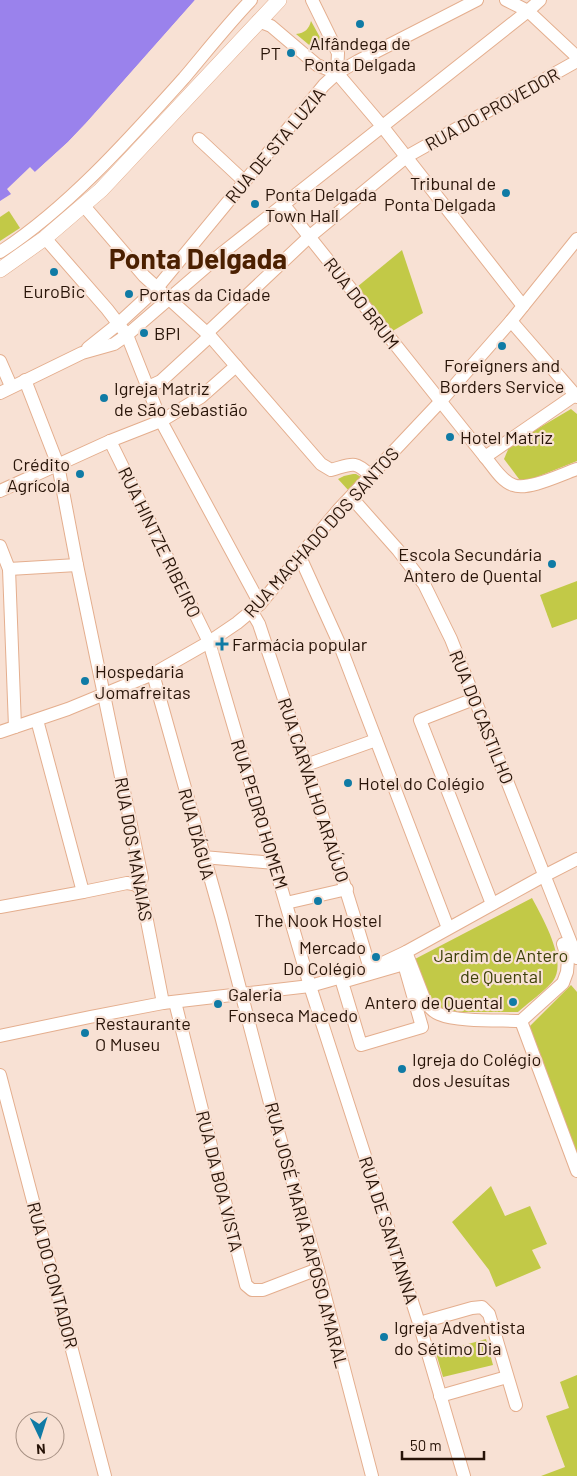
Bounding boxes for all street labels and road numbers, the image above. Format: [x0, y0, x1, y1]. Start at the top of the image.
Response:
street label: RUA DO PROVEDOR [421, 63, 563, 155]
street label: RUA DE STA LUZIA [220, 83, 330, 207]
street label: RUA DO BRUM [320, 253, 404, 353]
street label: RUA MACHADO DOS SANTOS [239, 442, 403, 622]
street label: RUA HINTZE RIBEIRO [114, 463, 206, 621]
street label: RUA DO CASTILHO [445, 647, 519, 787]
street label: RUA CARVALHO ARAÚJO [274, 695, 354, 885]
street label: RUA PEDRO HOMEM [227, 737, 293, 891]
street label: RUA DOS MANAIAS [111, 775, 157, 923]
street label: RUA D'ÁGUA [174, 786, 220, 882]
street label: RUA JOSÉ MARIA RAPOSO AMARAL [261, 1099, 353, 1371]
street label: RUA DA BOA VISTA [192, 1108, 248, 1254]
street label: RUA DE SANT'ANNA [355, 1153, 423, 1307]
street label: RUA DO CONTADOR [23, 1199, 83, 1351]

